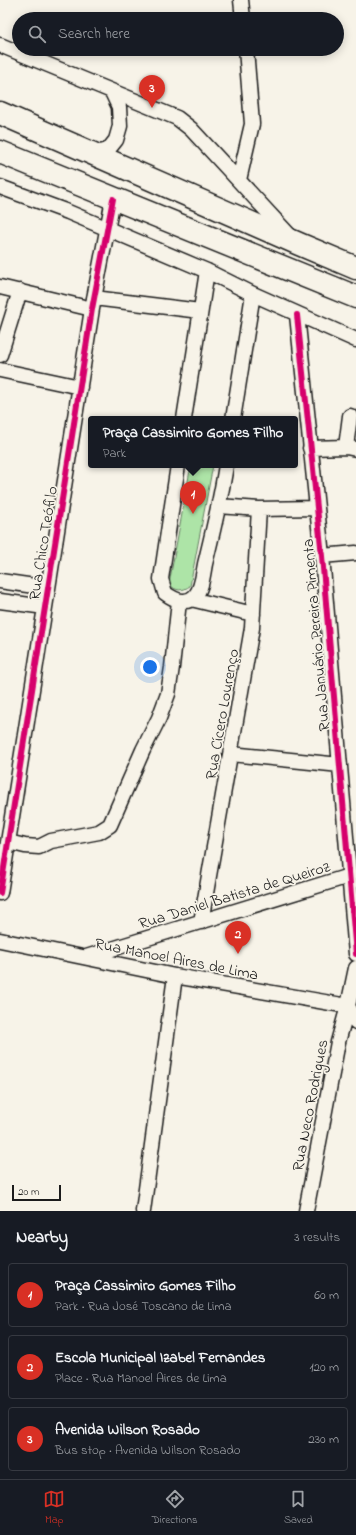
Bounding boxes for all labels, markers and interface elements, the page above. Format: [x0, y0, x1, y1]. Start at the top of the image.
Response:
search box [12, 12, 344, 56]
icon: search [26, 23, 48, 45]
text: Search here [58, 23, 130, 45]
pin: 3 [139, 75, 165, 108]
popup [88, 416, 298, 468]
text: Praça Cassimiro Gomes Filho [103, 422, 283, 444]
text: Park [103, 444, 126, 463]
pin: 1 [180, 481, 206, 514]
street label: Rua Chico Teófilo [23, 485, 65, 602]
street label: Rua Januário Pereira Pimenta [297, 538, 337, 732]
street label: Rua Cícero Lourenço [200, 647, 246, 782]
your location [140, 657, 160, 677]
street label: Rua Daniel Batista de Queiroz [136, 855, 334, 936]
pin: 2 [225, 921, 251, 954]
street label: Rua Manoel Aires de Lima [93, 932, 260, 988]
street label: Rua Neco Rodrigues [286, 1038, 335, 1173]
scale bar [12, 1183, 61, 1202]
text: 20 m [18, 1184, 40, 1200]
text: Nearby [16, 1225, 68, 1250]
text: 3 results [294, 1228, 340, 1247]
text: Praça Cassimiro Gomes Filho [55, 1275, 236, 1297]
text: 1 [28, 1286, 32, 1305]
text: 60 m [314, 1286, 339, 1305]
text: Park · Rua José Toscano de Lima [55, 1297, 232, 1316]
text: Escola Municipal Izabel Fernandes [55, 1347, 265, 1369]
text: 2 [27, 1358, 33, 1377]
text: 120 m [309, 1358, 339, 1377]
text: Place · Rua Manoel Aires de Lima [55, 1369, 227, 1388]
text: Avenida Wilson Rosado [55, 1419, 200, 1441]
text: 3 [27, 1430, 33, 1449]
text: 230 m [308, 1430, 339, 1449]
text: Bus stop · Avenida Wilson Rosado [55, 1441, 241, 1460]
tab: Map [43, 1488, 65, 1528]
tab: Directions [152, 1488, 198, 1528]
tab: Saved [284, 1488, 313, 1528]

